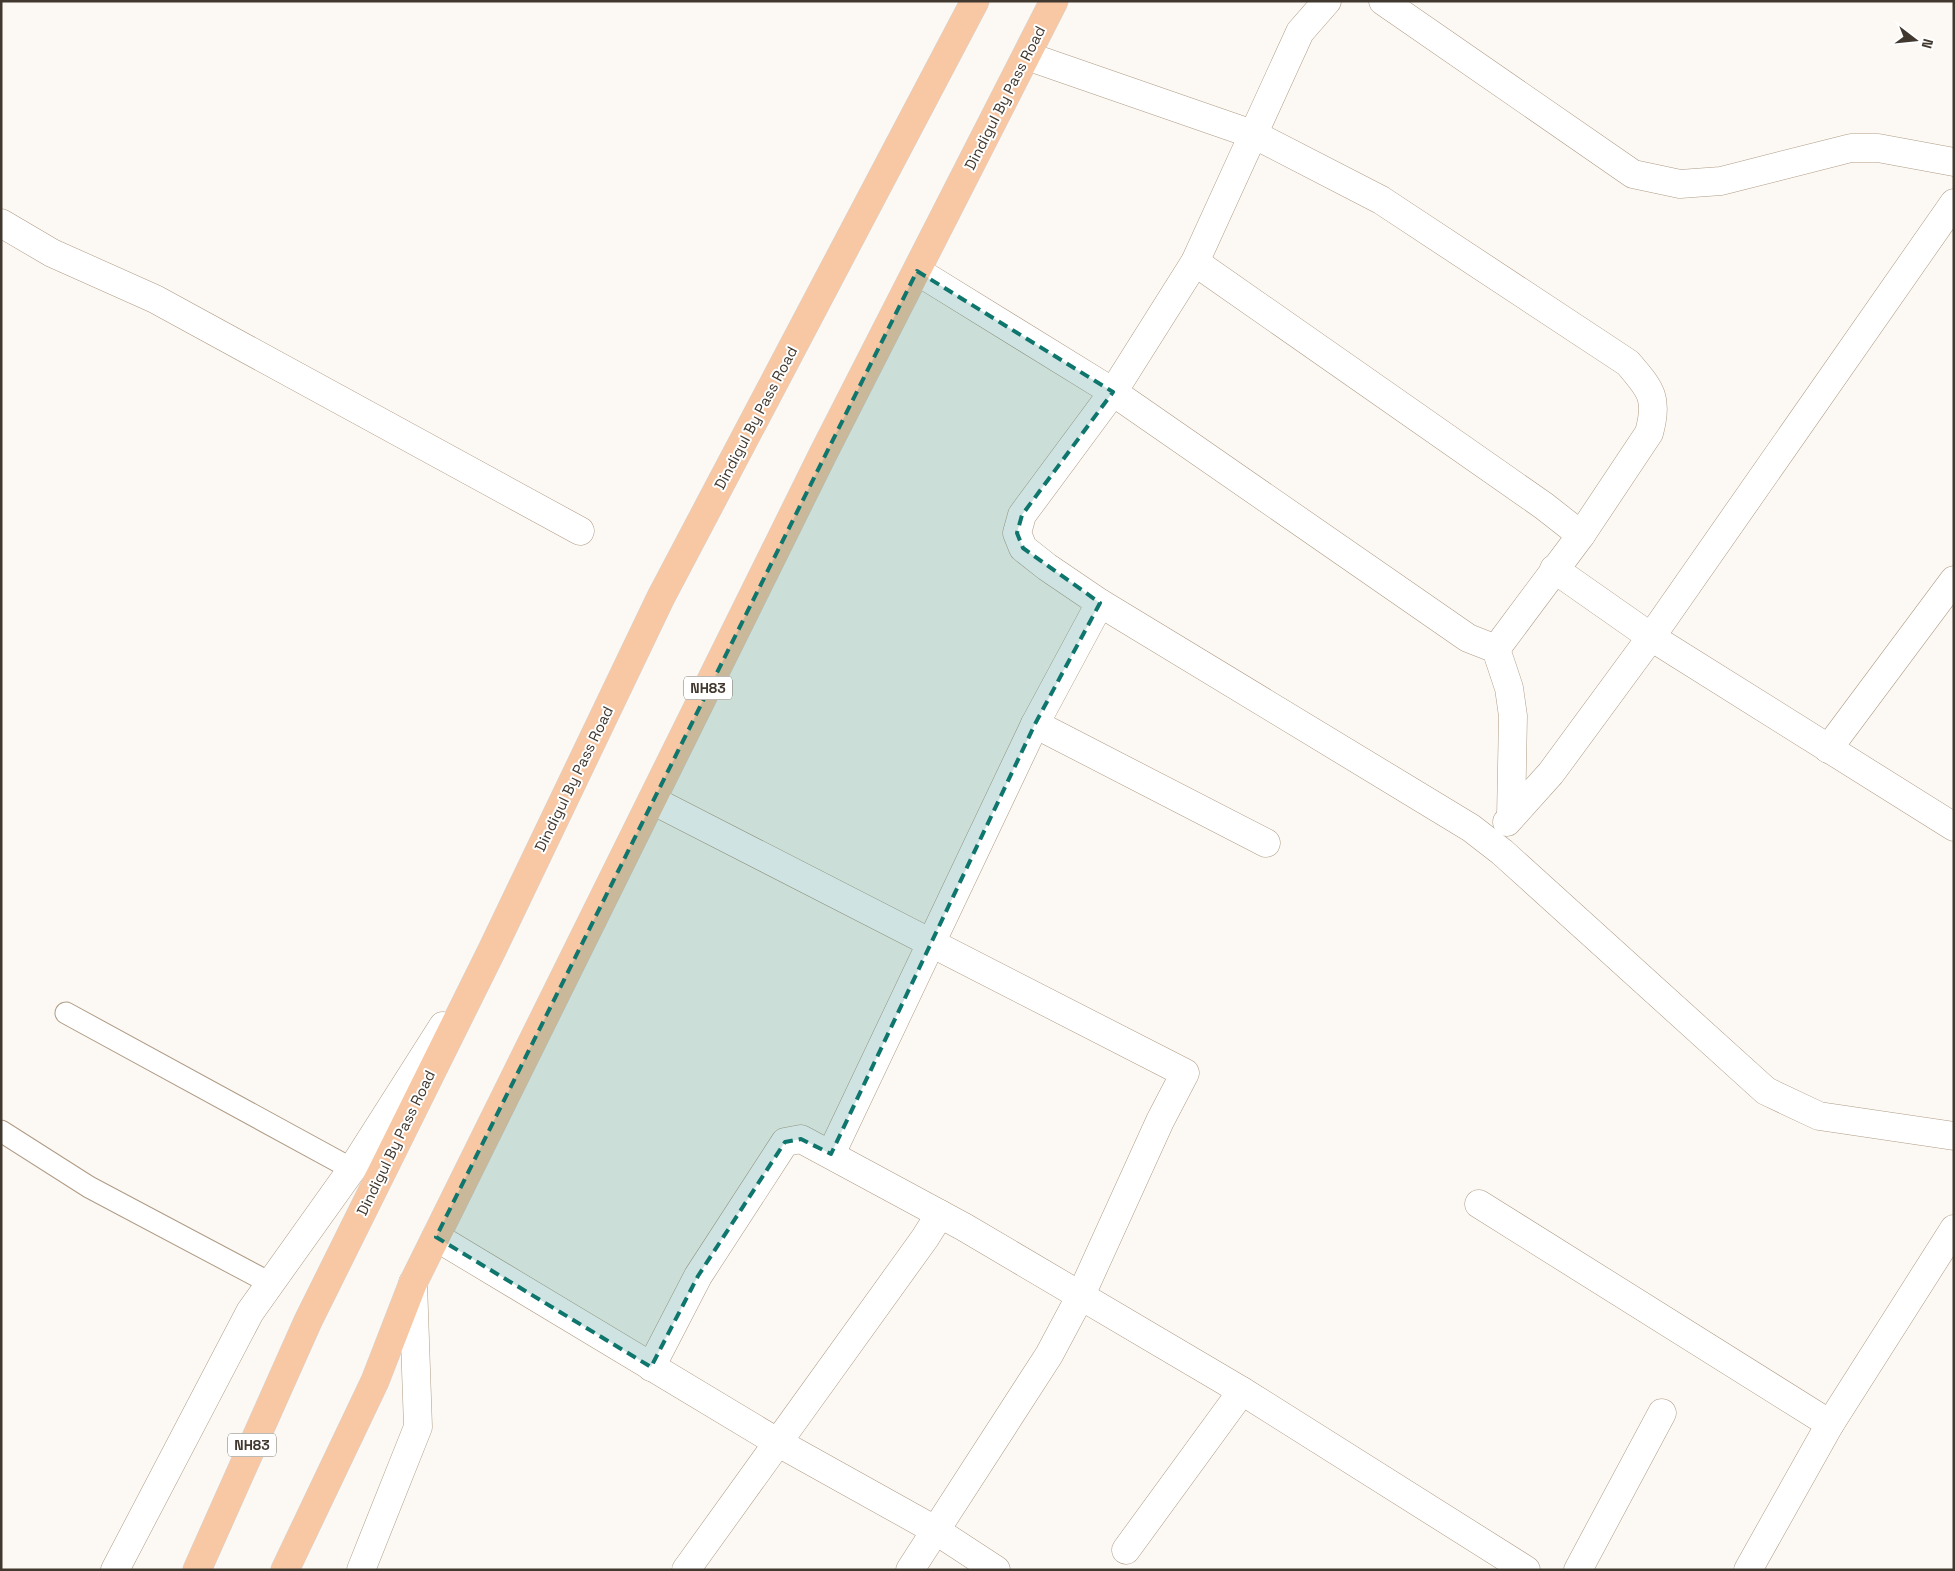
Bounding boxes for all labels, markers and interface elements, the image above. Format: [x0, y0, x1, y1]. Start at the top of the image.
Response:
north arrow [1890, 15, 1940, 65]
street label: Dindigul By Pass Road [960, 22, 1049, 173]
text: N [1918, 37, 1937, 51]
street label: Dindigul By Pass Road [710, 343, 801, 493]
road number: NH83 [684, 676, 732, 700]
street label: Dindigul By Pass Road [530, 703, 617, 855]
street label: Dindigul By Pass Road [352, 1067, 439, 1219]
road number: NH83 [228, 1434, 276, 1456]

